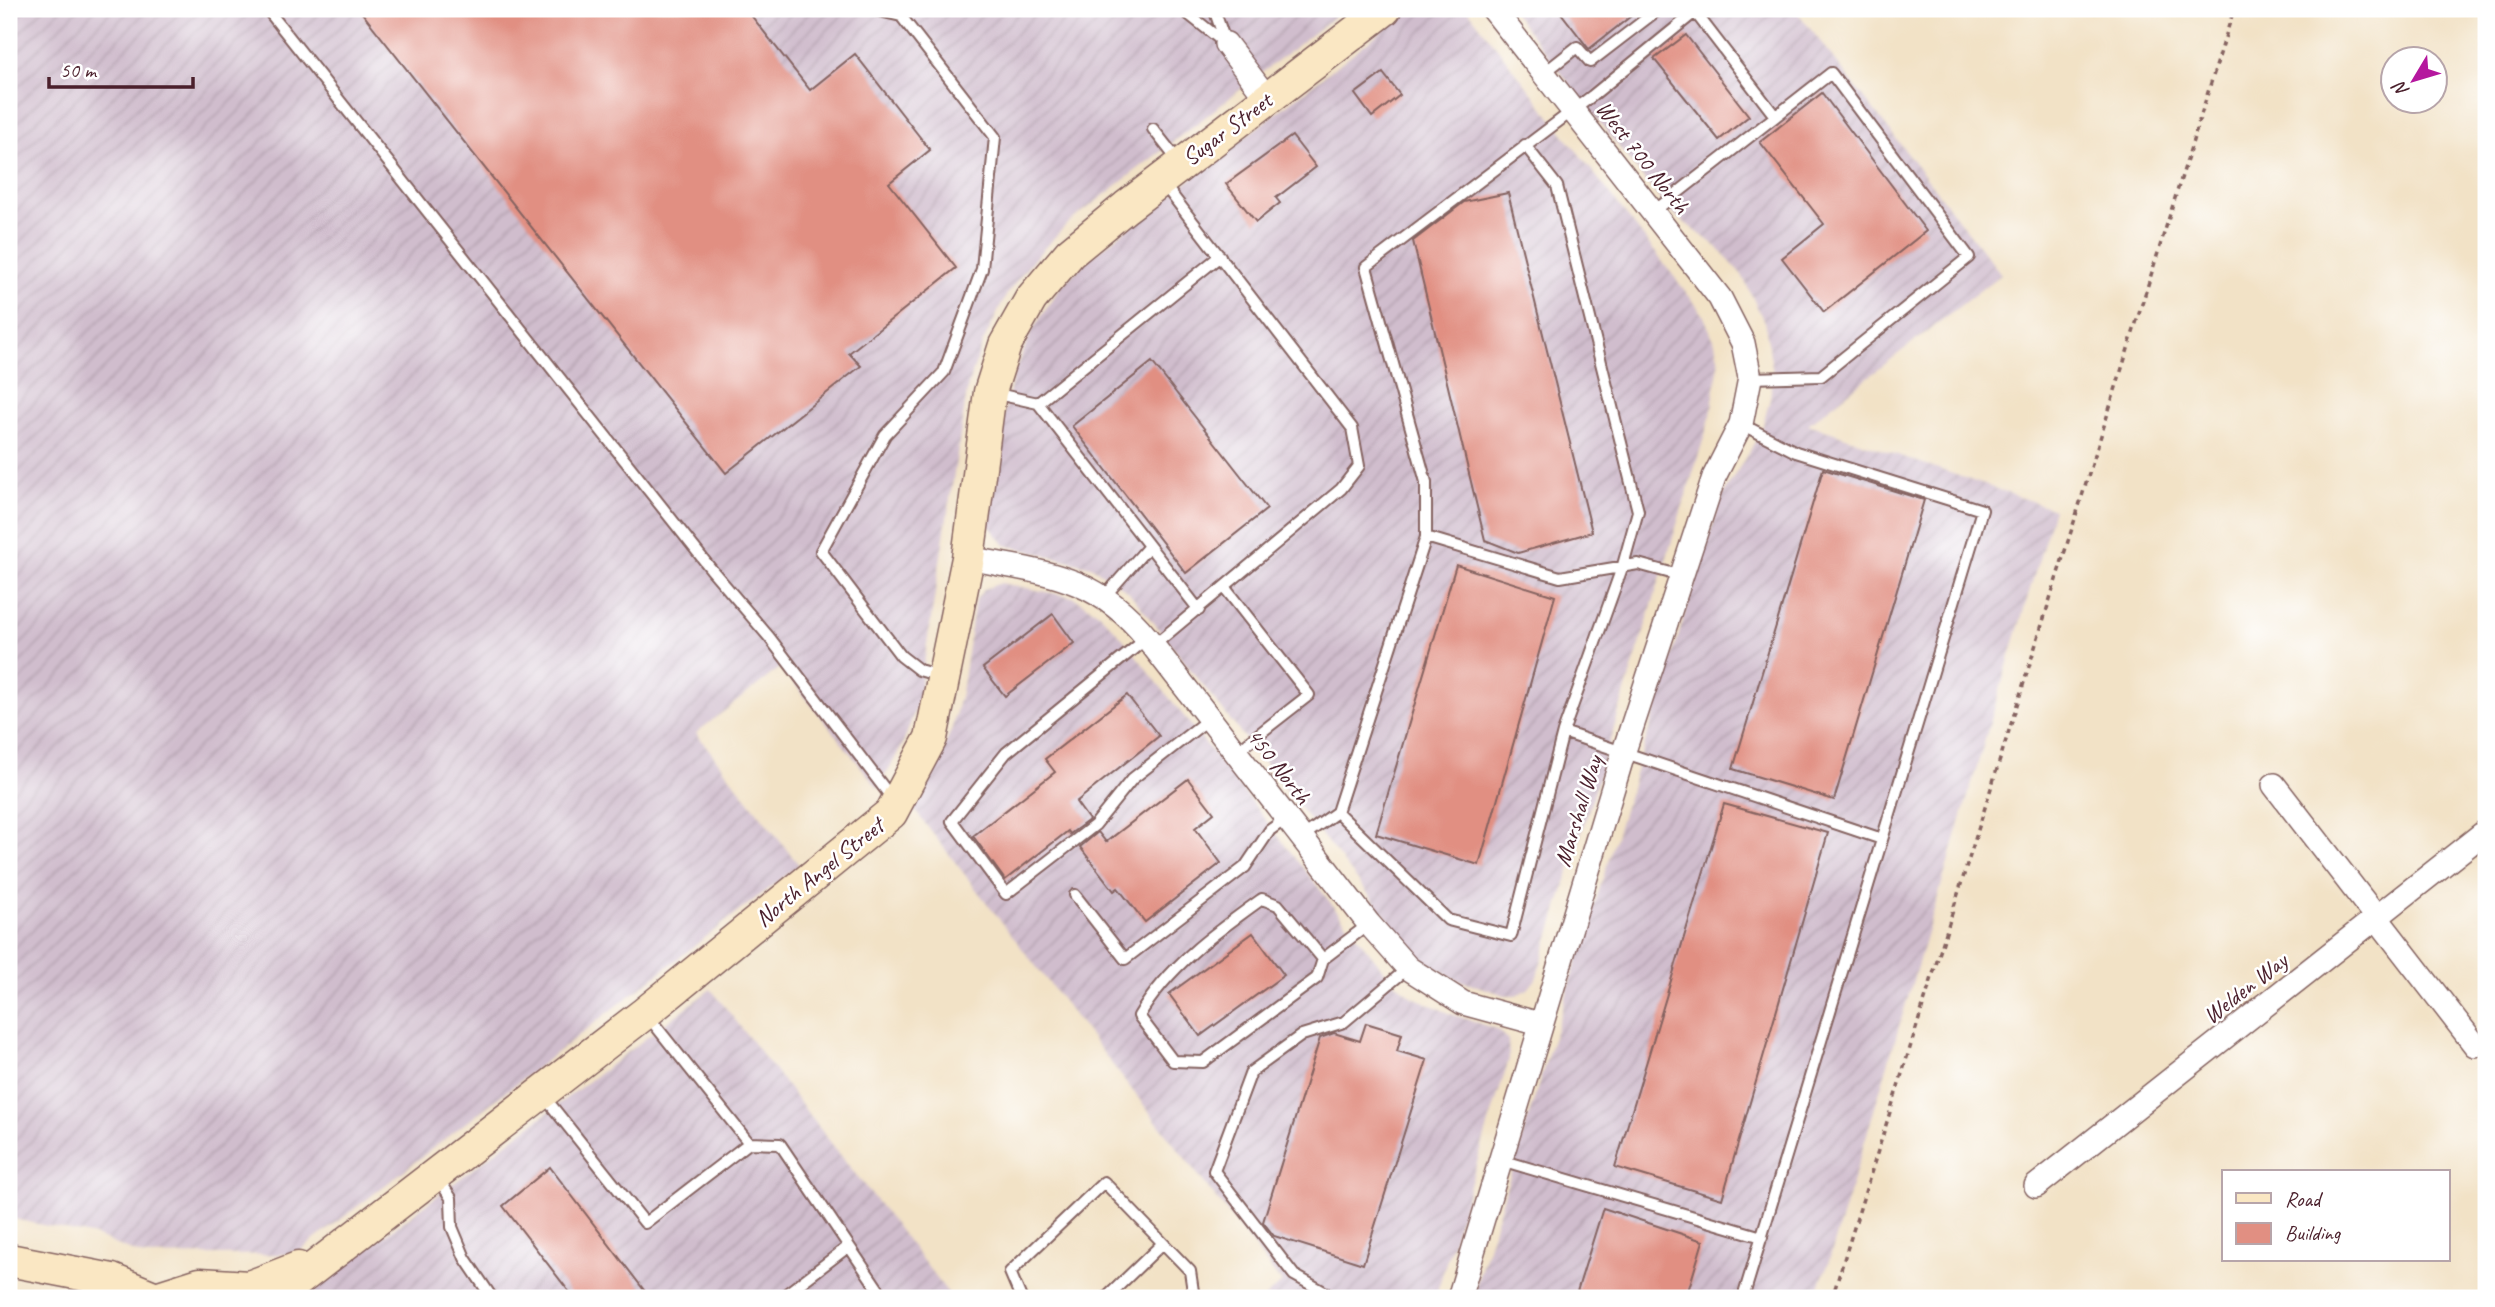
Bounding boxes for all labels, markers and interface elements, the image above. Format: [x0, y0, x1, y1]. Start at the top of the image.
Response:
scale bar [49, 46, 192, 90]
north arrow [2380, 46, 2450, 116]
text: 50 m [60, 57, 98, 83]
text: N [2386, 75, 2414, 102]
street label: Sugar Street [1176, 84, 1279, 172]
street label: West 700 North [1589, 94, 1697, 221]
street label: 450 North [1240, 722, 1319, 811]
street label: Marshall Way [1547, 750, 1610, 870]
street label: North Angel Street [748, 809, 892, 933]
street label: Welden Way [2197, 945, 2295, 1030]
legend [2222, 1170, 2450, 1262]
text: Road [2285, 1186, 2324, 1212]
text: Building [2285, 1220, 2342, 1246]

